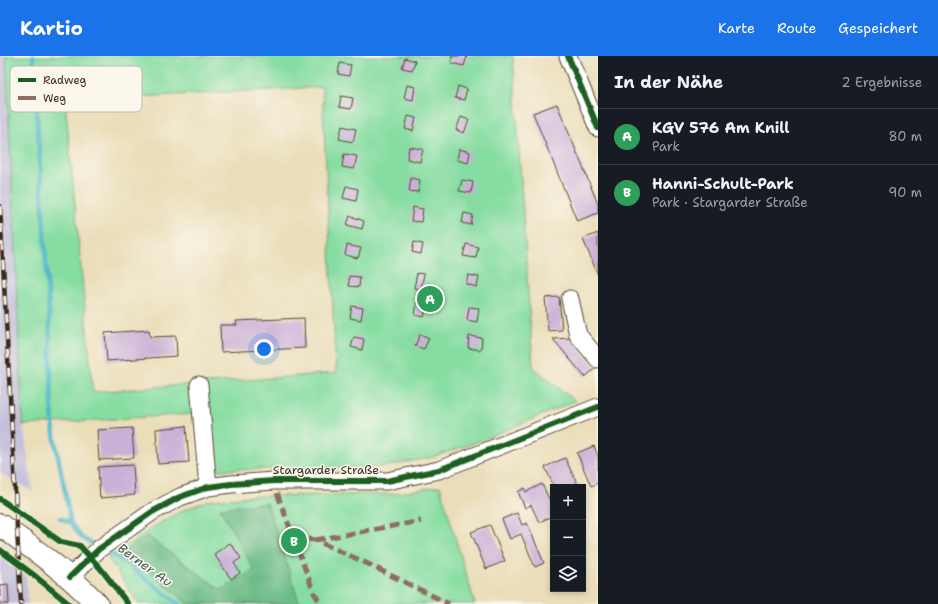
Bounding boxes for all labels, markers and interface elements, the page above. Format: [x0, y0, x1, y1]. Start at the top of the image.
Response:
text: Kartio [20, 16, 83, 41]
text: Karte [718, 19, 755, 37]
text: Route [777, 19, 816, 37]
text: Gespeichert [838, 19, 918, 37]
legend [10, 66, 142, 112]
text: In der Nähe [614, 71, 723, 93]
text: Radweg [43, 73, 86, 88]
text: 2 Ergebnisse [842, 74, 922, 91]
text: Weg [43, 91, 66, 106]
text: KGV 576 Am Knill [652, 118, 790, 138]
text: A [622, 128, 632, 145]
text: 80 m [888, 128, 922, 145]
text: Park [652, 138, 680, 155]
text: Hanni-Schult-Park [652, 174, 794, 194]
text: B [623, 184, 631, 201]
text: 90 m [888, 184, 922, 201]
text: Park · Stargarder Straße [652, 194, 808, 211]
pin: A [417, 284, 443, 314]
your location [254, 339, 274, 359]
street label: Stargarder Straße [273, 462, 379, 478]
map controls [550, 484, 586, 592]
button: + [550, 484, 586, 520]
button: − [550, 520, 586, 556]
pin: B [281, 526, 307, 556]
water label: Berner Au [114, 539, 176, 591]
button: layers [550, 556, 586, 592]

